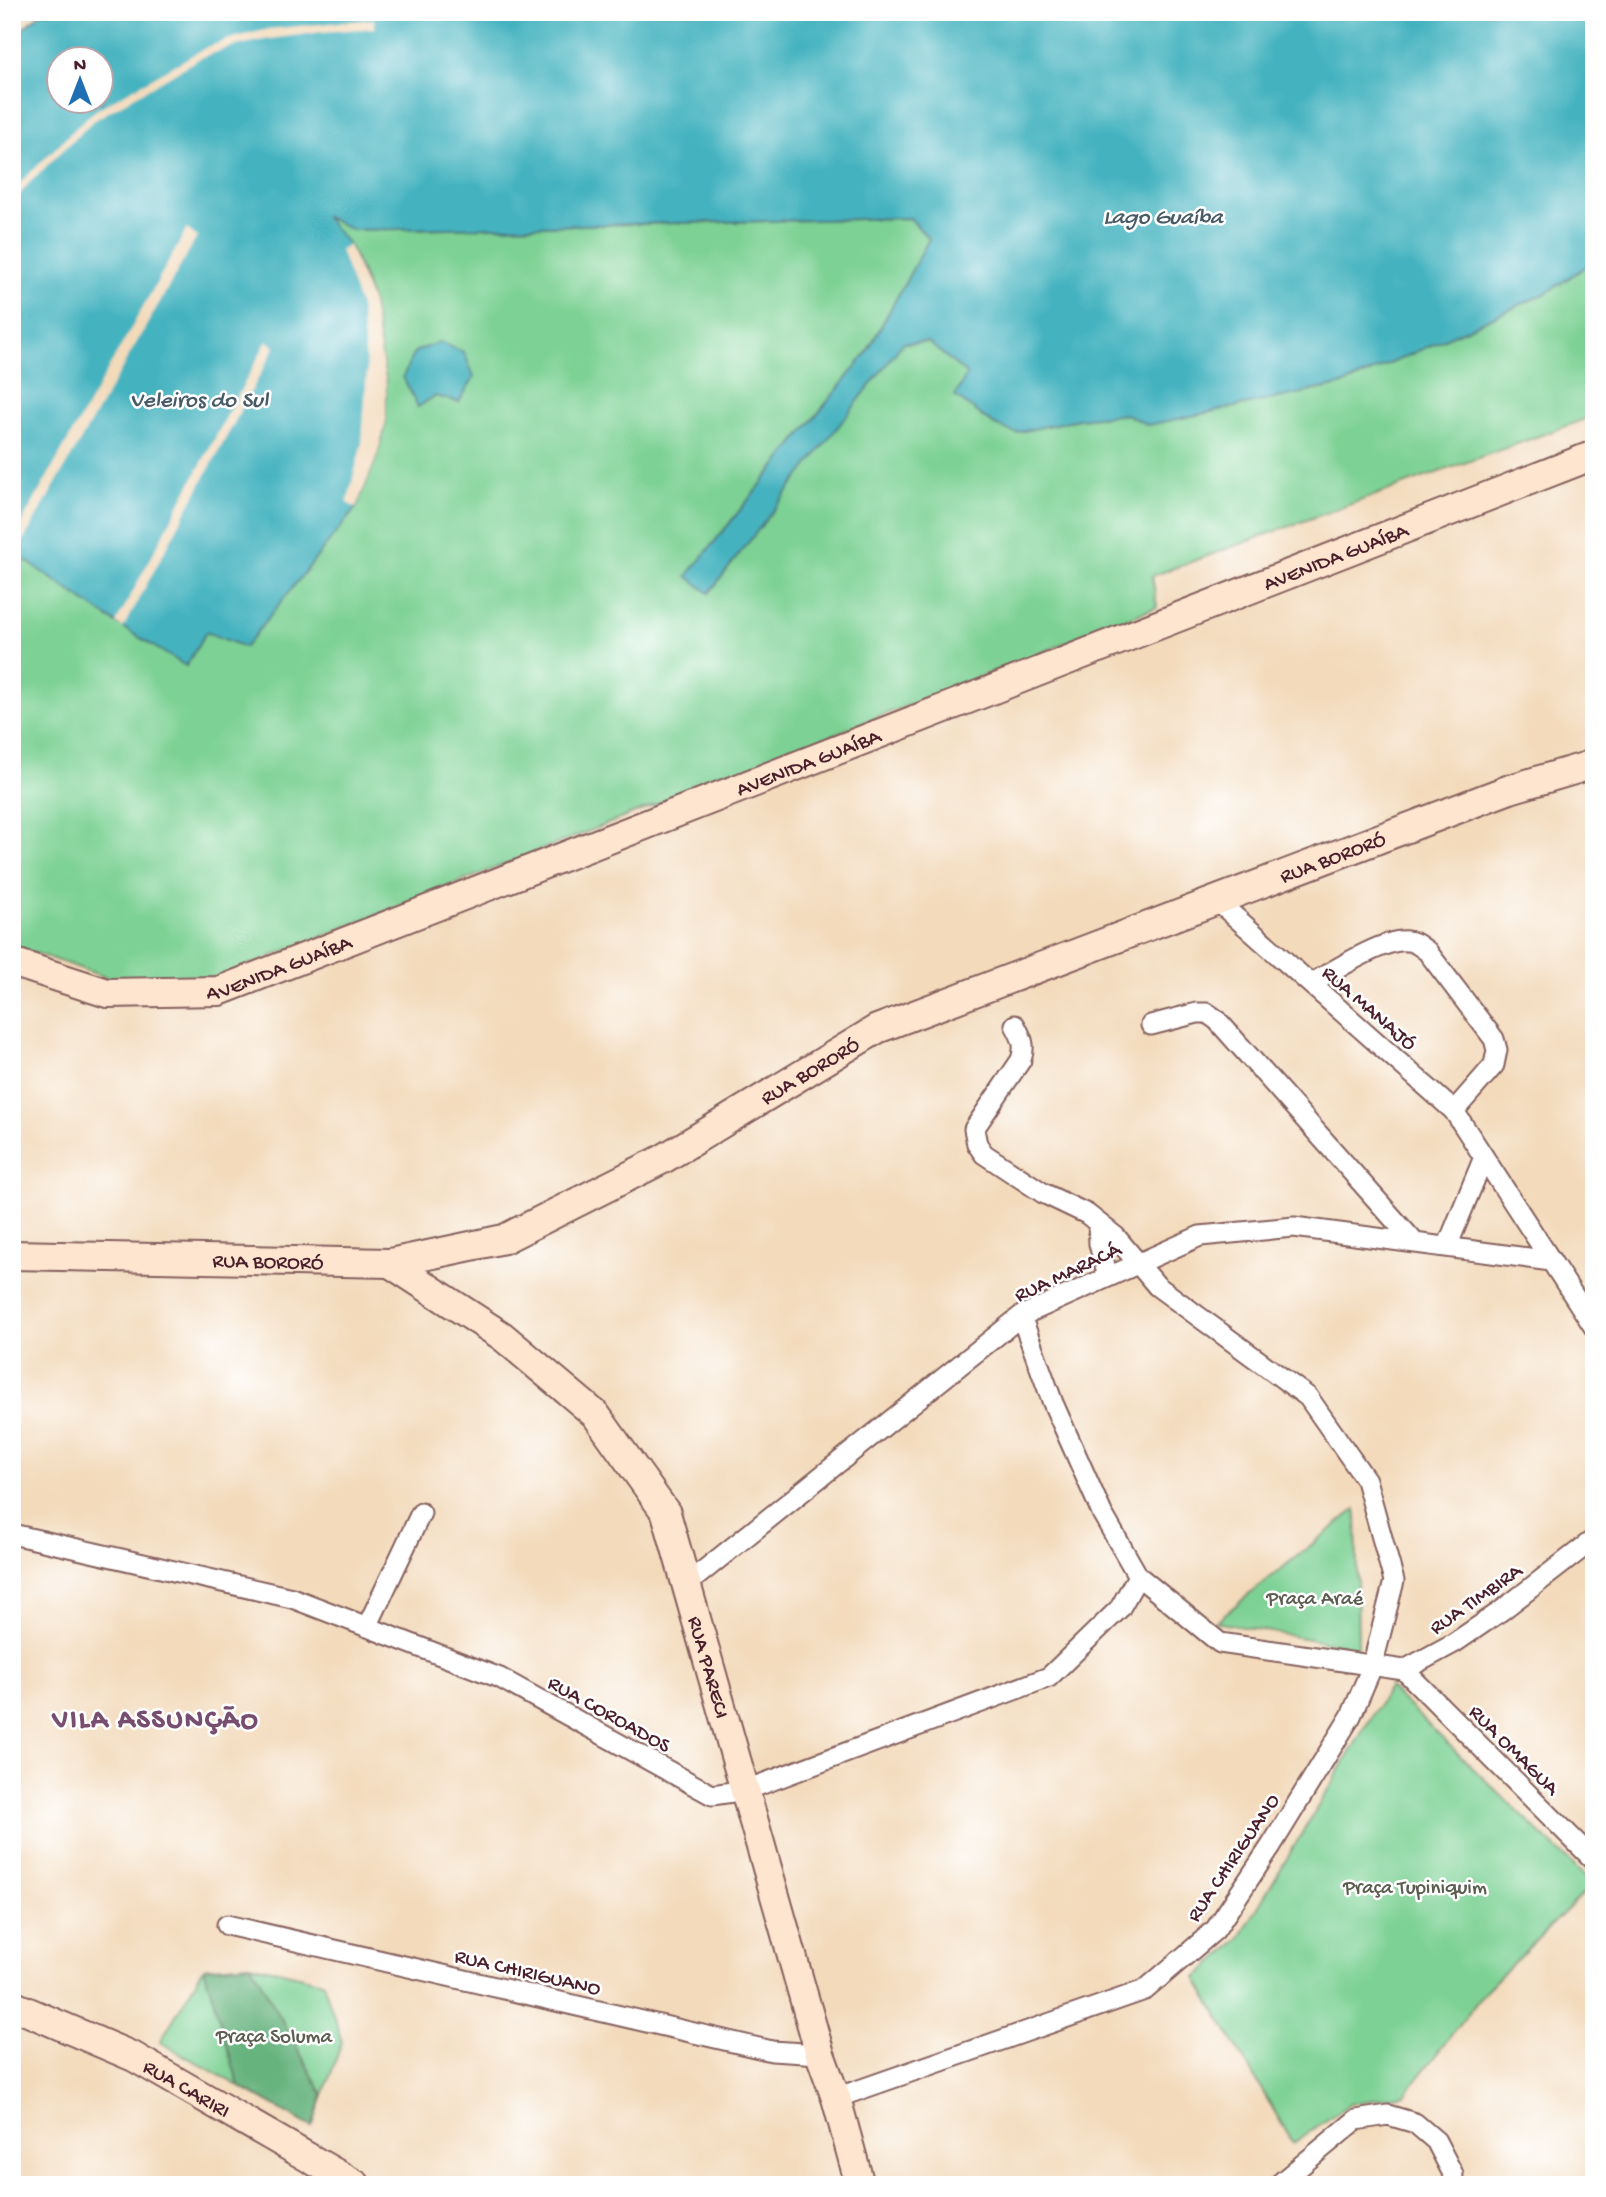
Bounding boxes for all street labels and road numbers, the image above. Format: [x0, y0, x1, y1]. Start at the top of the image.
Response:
street label: AVENIDA GUAÍBA [1261, 519, 1414, 599]
street label: AVENIDA GUAÍBA [733, 725, 886, 804]
street label: RUA BORORÓ [1277, 828, 1390, 891]
street label: AVENIDA GUAÍBA [206, 931, 357, 1007]
street label: RUA MANAJÓ [1315, 962, 1420, 1058]
street label: RUA BORORÓ [757, 1033, 866, 1113]
street label: RUA MARACÁ [1011, 1237, 1127, 1310]
street label: RUA BORORÓ [212, 1250, 324, 1278]
street label: RUA TIMBIRA [1426, 1559, 1529, 1642]
street label: RUA PARECI [680, 1614, 733, 1722]
street label: RUA COROADOS [542, 1672, 674, 1760]
street label: RUA OMAGUA [1462, 1701, 1564, 1803]
street label: RUA CHIRIGUANO [1183, 1790, 1287, 1928]
street label: RUA CHIRIGUANO [452, 1945, 603, 2003]
street label: RUA CARIRI [137, 2056, 233, 2126]

